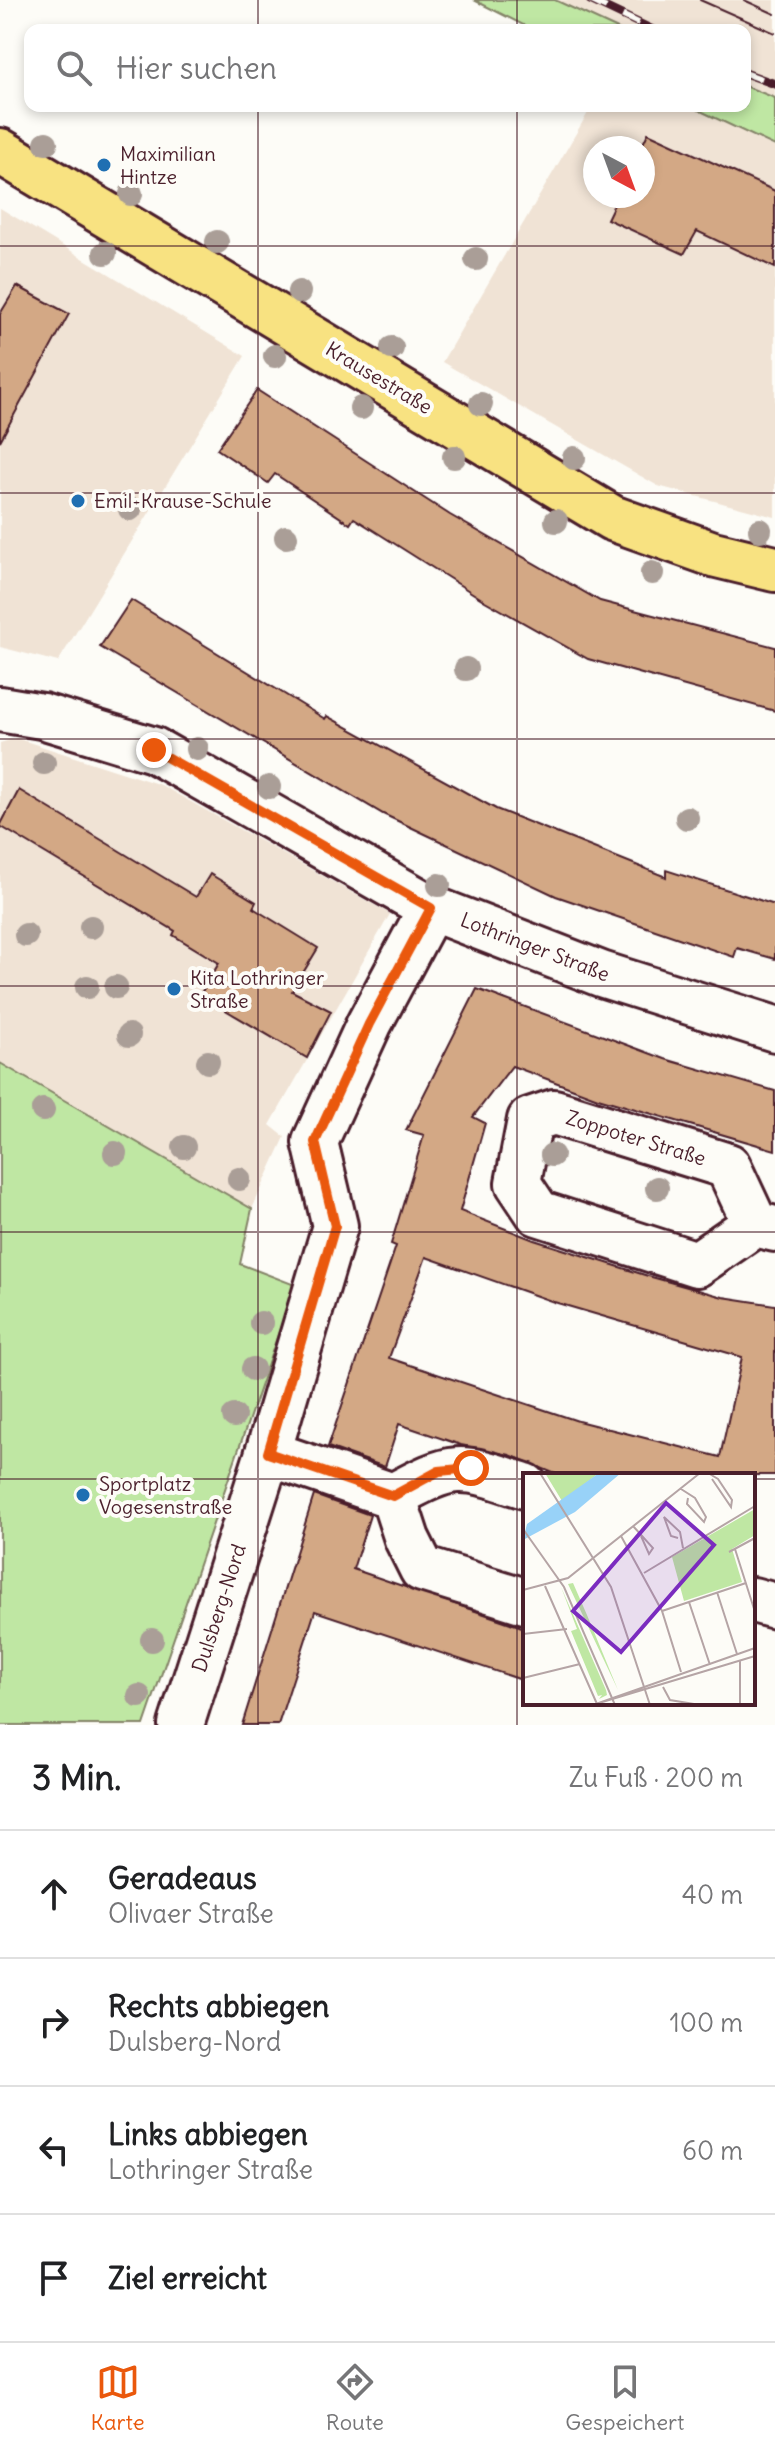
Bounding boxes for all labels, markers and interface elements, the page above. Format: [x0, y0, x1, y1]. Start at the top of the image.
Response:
search box [24, 24, 751, 112]
icon: search [52, 46, 96, 90]
text: Hier suchen [116, 49, 277, 87]
north arrow [583, 136, 655, 208]
place label: Maximilian Hintze [120, 141, 216, 189]
marker: Maximilian Hintze [95, 156, 113, 174]
street label: Krausestraße [321, 336, 437, 419]
place label: Emil-Krause-Schule [94, 488, 272, 513]
marker: Emil-Krause-Schule [69, 492, 87, 510]
route end [136, 732, 172, 768]
street label: Lothringer Straße [457, 907, 613, 986]
place label: Kita Lothringer Straße [190, 965, 324, 1013]
marker: Kita Lothringer Straße [165, 980, 183, 998]
street label: Zoppoter Straße [563, 1104, 709, 1171]
route start [453, 1450, 489, 1486]
place label: Sportplatz Vogesenstraße [99, 1471, 232, 1519]
inset map [523, 1473, 755, 1705]
marker: Sportplatz Vogesenstraße [74, 1486, 92, 1504]
street label: Dulsberg-Nord [186, 1540, 251, 1675]
text: 3 Min. [32, 1756, 121, 1799]
text: Zu Fuß · 200 m [569, 1761, 743, 1794]
text: Geradeaus [108, 1859, 257, 1897]
icon: ahead [32, 1872, 76, 1916]
text: 40 m [682, 1878, 743, 1911]
text: Olivaer Straße [108, 1897, 274, 1930]
text: Rechts abbiegen [108, 1987, 329, 2025]
icon: right [32, 2000, 76, 2044]
text: 100 m [669, 2006, 743, 2039]
text: Dulsberg-Nord [108, 2025, 281, 2058]
text: Links abbiegen [108, 2115, 308, 2153]
icon: left [32, 2128, 76, 2172]
text: 60 m [682, 2134, 743, 2167]
text: Lothringer Straße [108, 2153, 313, 2186]
icon: arrive [32, 2256, 76, 2300]
text: Ziel erreicht [108, 2259, 267, 2297]
tab: Karte [91, 2360, 145, 2436]
tab: Route [326, 2360, 384, 2436]
tab: Gespeichert [565, 2360, 684, 2436]

